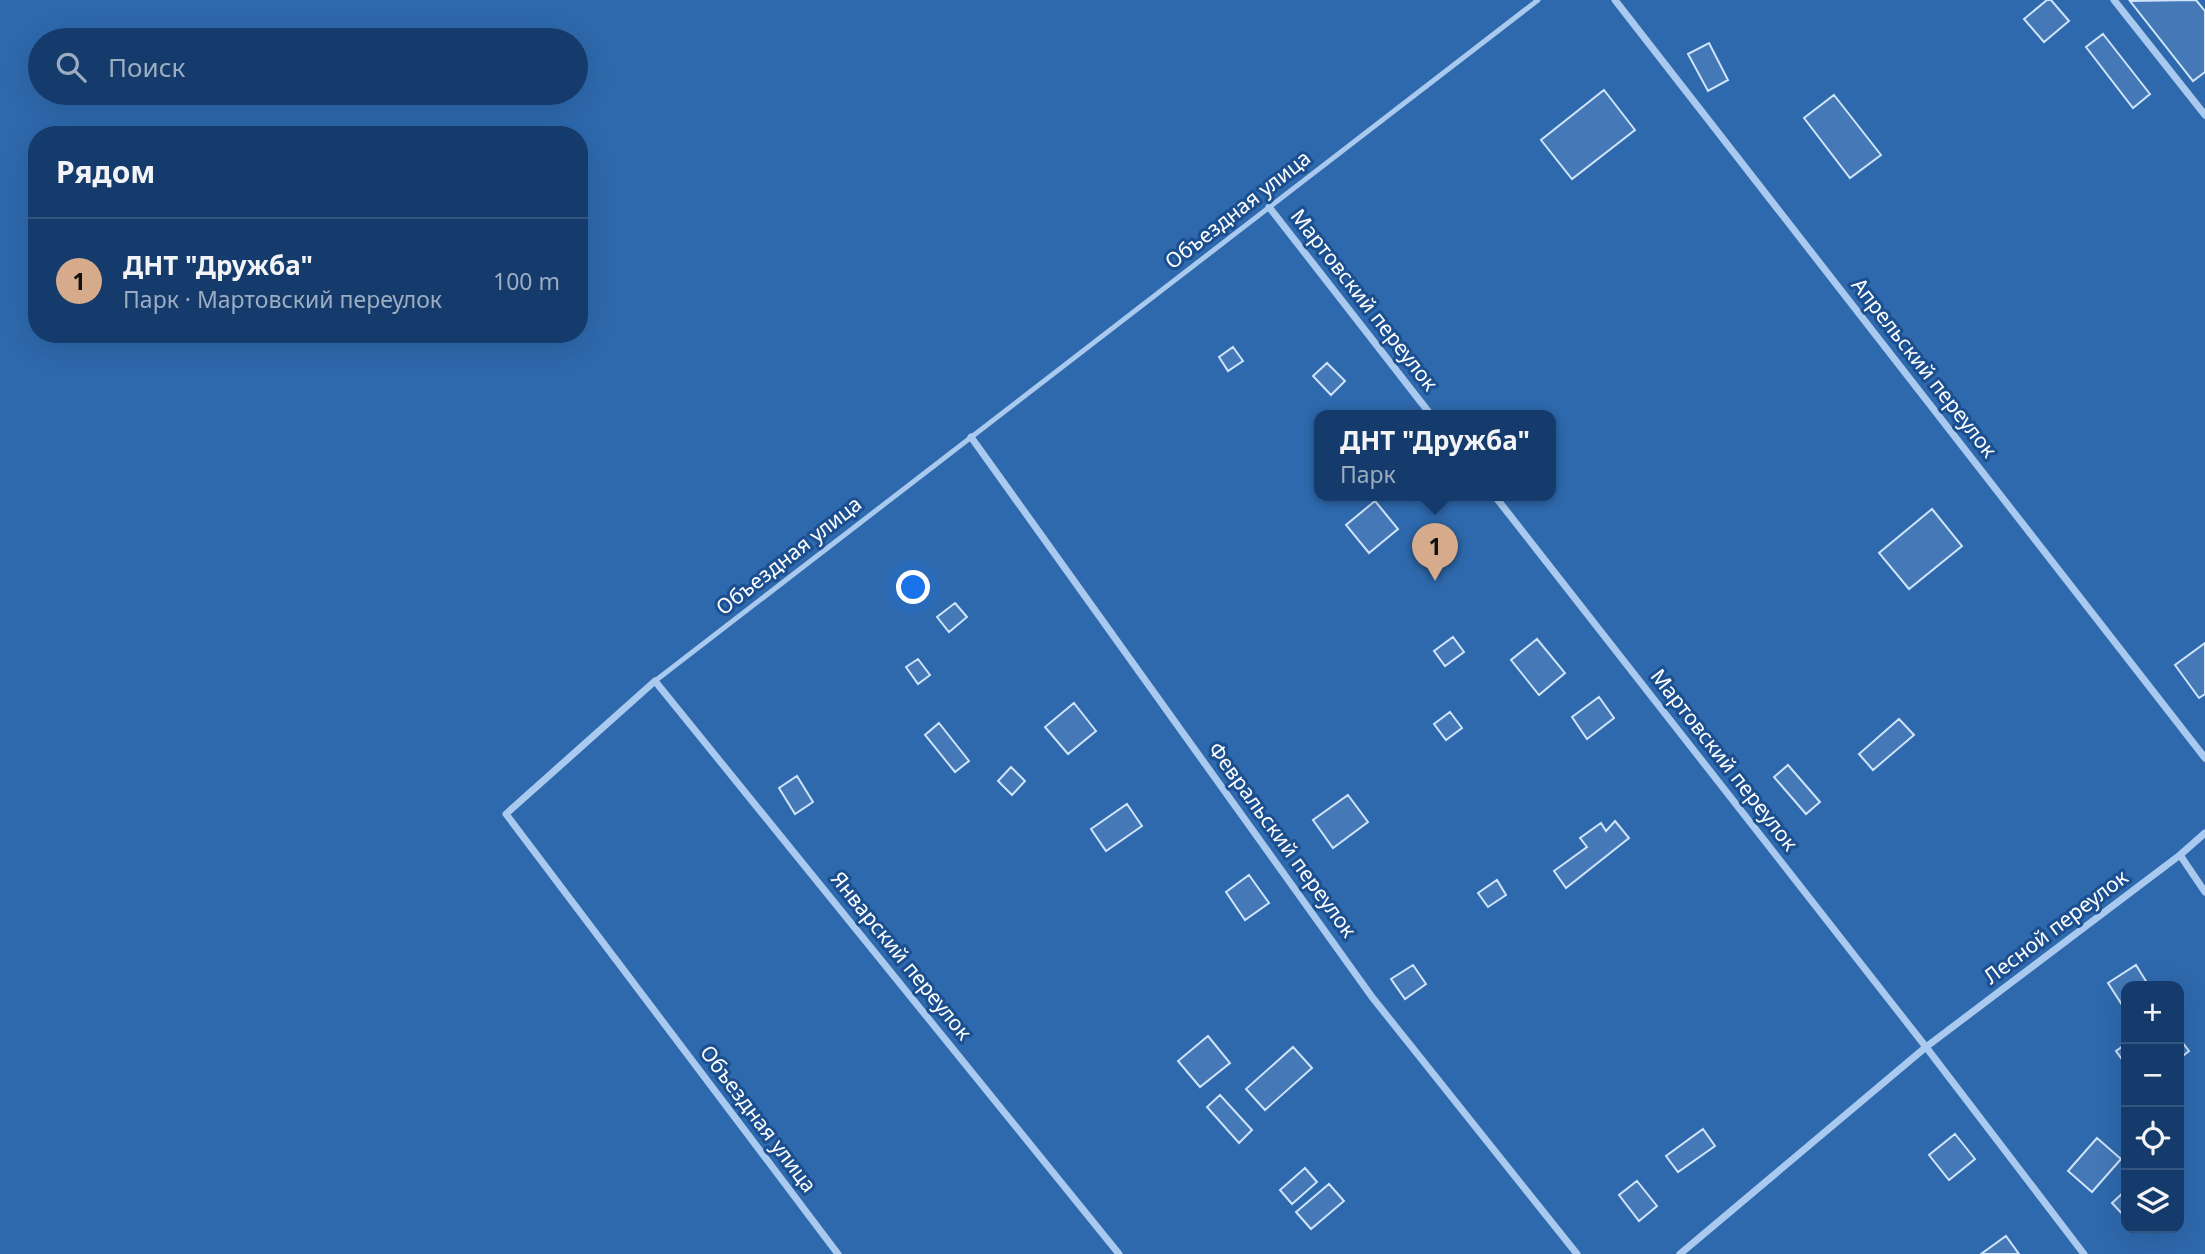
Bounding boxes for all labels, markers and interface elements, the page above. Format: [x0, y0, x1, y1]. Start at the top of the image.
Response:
search box [28, 28, 588, 105]
icon: search [52, 48, 90, 86]
text: Поиск [108, 49, 185, 85]
street label: Объездная улица [1159, 143, 1316, 275]
text: Рядом [56, 151, 155, 192]
street label: Мартовский переулок [1285, 203, 1445, 396]
text: ДНТ "Дружба" [123, 247, 313, 283]
text: 1 [72, 265, 86, 297]
text: 100 m [493, 265, 560, 297]
street label: Апрельский переулок [1846, 272, 2004, 463]
text: Парк · Мартовский переулок [123, 283, 442, 315]
popup [1314, 410, 1556, 501]
text: ДНТ "Дружба" [1340, 422, 1530, 458]
text: Парк [1340, 458, 1396, 490]
street label: Объездная улица [710, 489, 867, 621]
pin: 1 [1412, 523, 1458, 581]
your location [896, 570, 930, 604]
street label: Мартовский переулок [1645, 663, 1805, 856]
street label: Февральский переулок [1202, 736, 1363, 943]
street label: Лесной переулок [1977, 863, 2133, 990]
street label: Январский переулок [825, 865, 978, 1045]
map controls [2121, 981, 2184, 1233]
button: + [2121, 981, 2184, 1044]
street label: Объездная улица [694, 1039, 823, 1198]
button: − [2121, 1044, 2184, 1107]
button: locate [2121, 1107, 2184, 1170]
button: layers [2121, 1170, 2184, 1233]

